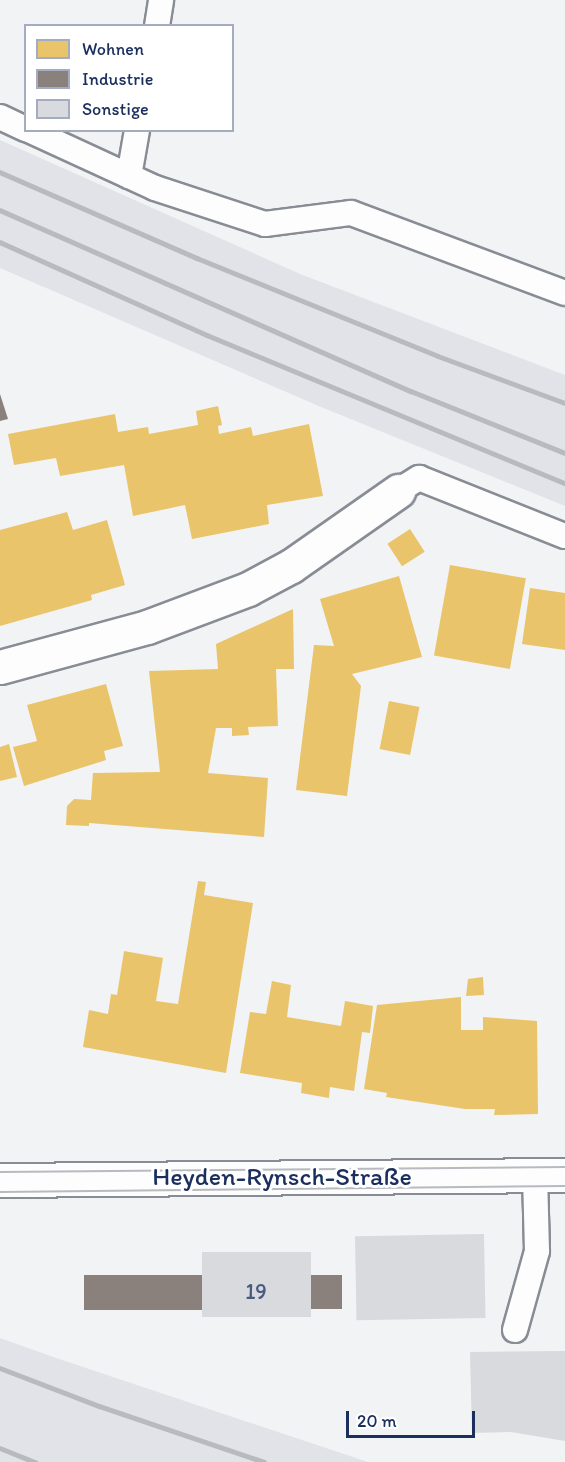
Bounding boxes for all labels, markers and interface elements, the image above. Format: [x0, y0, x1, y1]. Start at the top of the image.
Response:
legend [24, 24, 234, 132]
text: Wohnen [82, 38, 144, 60]
text: Industrie [82, 68, 153, 90]
text: Sonstige [82, 98, 149, 120]
street label: Heyden-Rynsch-Straße [152, 1161, 412, 1193]
house number: 19 [245, 1279, 267, 1305]
scale bar [349, 1399, 478, 1437]
text: 20 m [357, 1410, 397, 1432]

